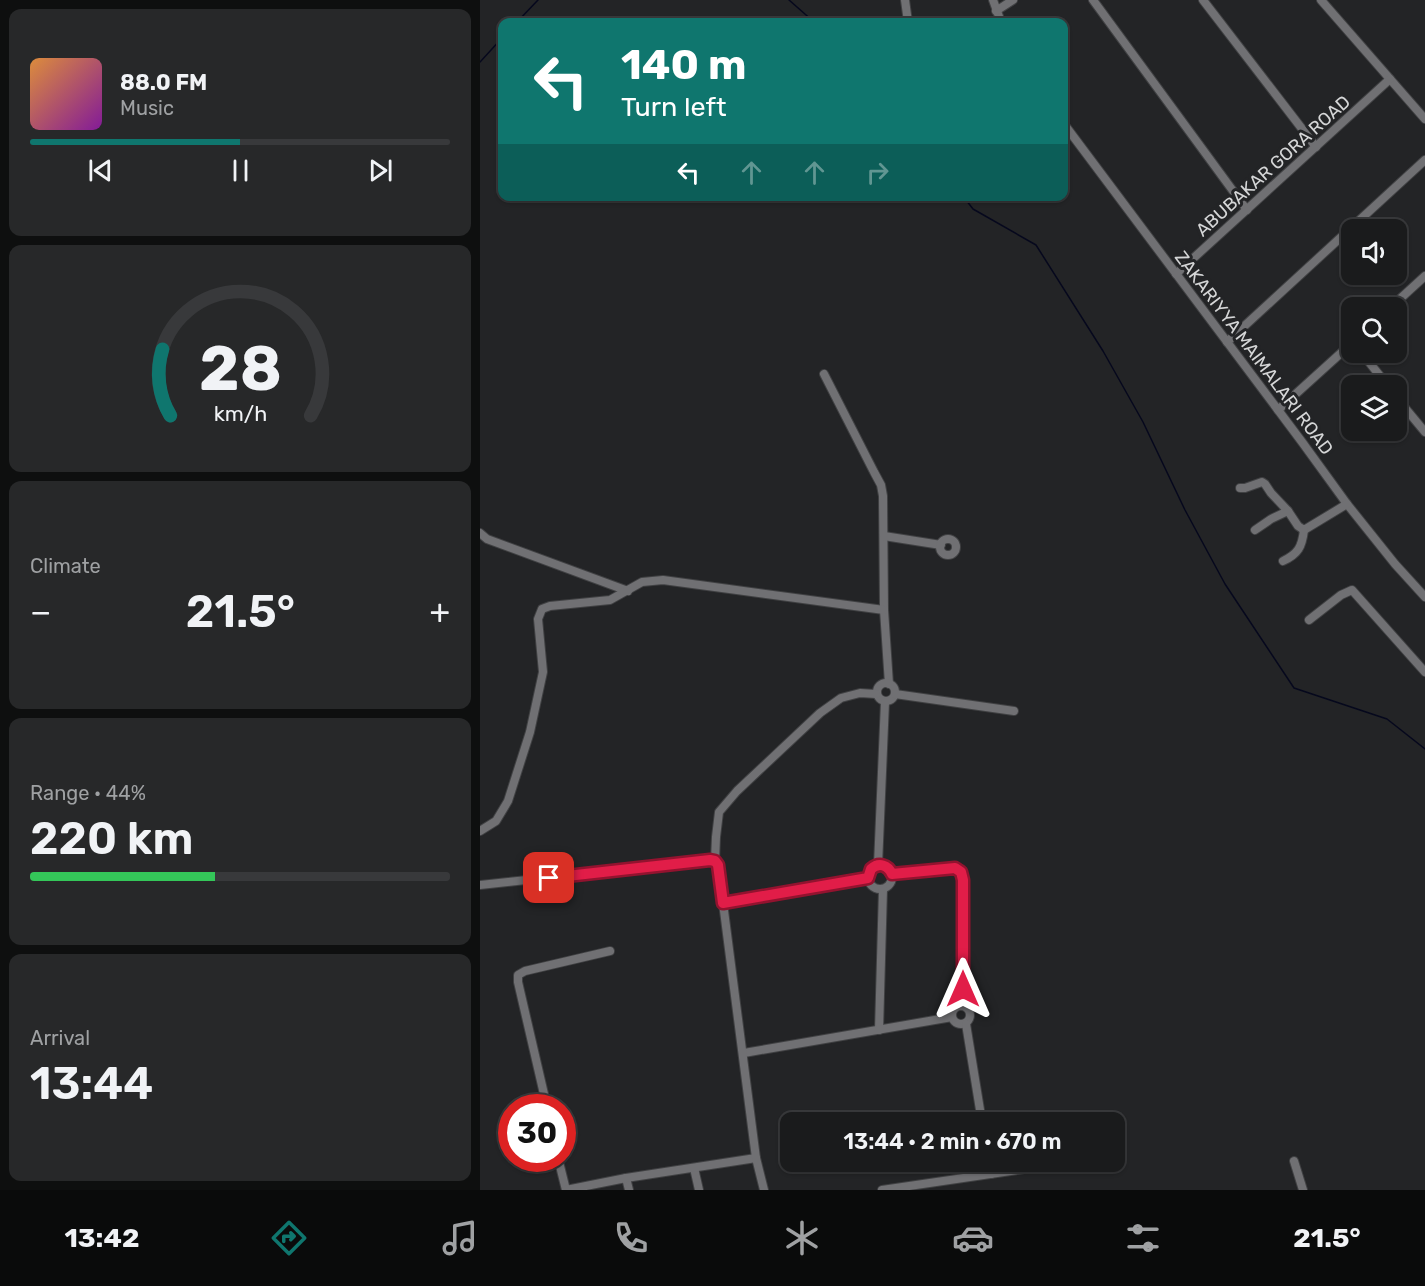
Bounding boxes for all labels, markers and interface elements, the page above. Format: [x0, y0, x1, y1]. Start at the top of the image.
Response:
text: 140 m [621, 40, 747, 90]
icon: left [522, 42, 600, 120]
text: 88.0 FM [120, 69, 207, 96]
text: Turn left [621, 91, 726, 123]
street label: ABUBAKAR GORA ROAD [1191, 91, 1355, 241]
text: Music [120, 96, 174, 120]
icon: previous [84, 154, 117, 187]
icon: pause [224, 154, 257, 187]
icon: next [364, 154, 397, 187]
icon: left [672, 156, 705, 189]
icon: ahead [735, 156, 768, 189]
icon: ahead [798, 156, 831, 189]
icon: right [861, 156, 894, 189]
map controls [1341, 219, 1407, 441]
button: sound [1341, 219, 1407, 285]
street label: ZAKARIYYA MAIMALARI ROAD [1170, 247, 1338, 459]
button: search [1341, 297, 1407, 363]
text: 28 [199, 332, 281, 406]
button: layers [1341, 375, 1407, 441]
text: km/h [213, 401, 267, 426]
text: Climate [30, 554, 101, 578]
text: 21.5° [186, 585, 295, 638]
text: − [30, 592, 51, 631]
text: + [429, 592, 450, 631]
text: Range · 44% [30, 781, 146, 805]
text: 220 km [30, 812, 194, 865]
pin [523, 852, 574, 903]
icon: arrive [532, 861, 565, 894]
position arrow [931, 957, 995, 1021]
text: Arrival [30, 1026, 90, 1050]
text: 13:44 [30, 1057, 153, 1110]
speed limit sign: 30 [498, 1094, 576, 1172]
text: 13:44 · 2 min · 670 m [843, 1128, 1062, 1155]
icon: directions [268, 1217, 310, 1259]
icon: music [439, 1217, 481, 1259]
icon: phone [610, 1217, 652, 1259]
icon: climate [781, 1217, 823, 1259]
icon: car [952, 1217, 994, 1259]
icon: filters [1122, 1217, 1164, 1259]
text: 13:42 [64, 1222, 140, 1254]
text: 21.5° [1293, 1222, 1360, 1254]

